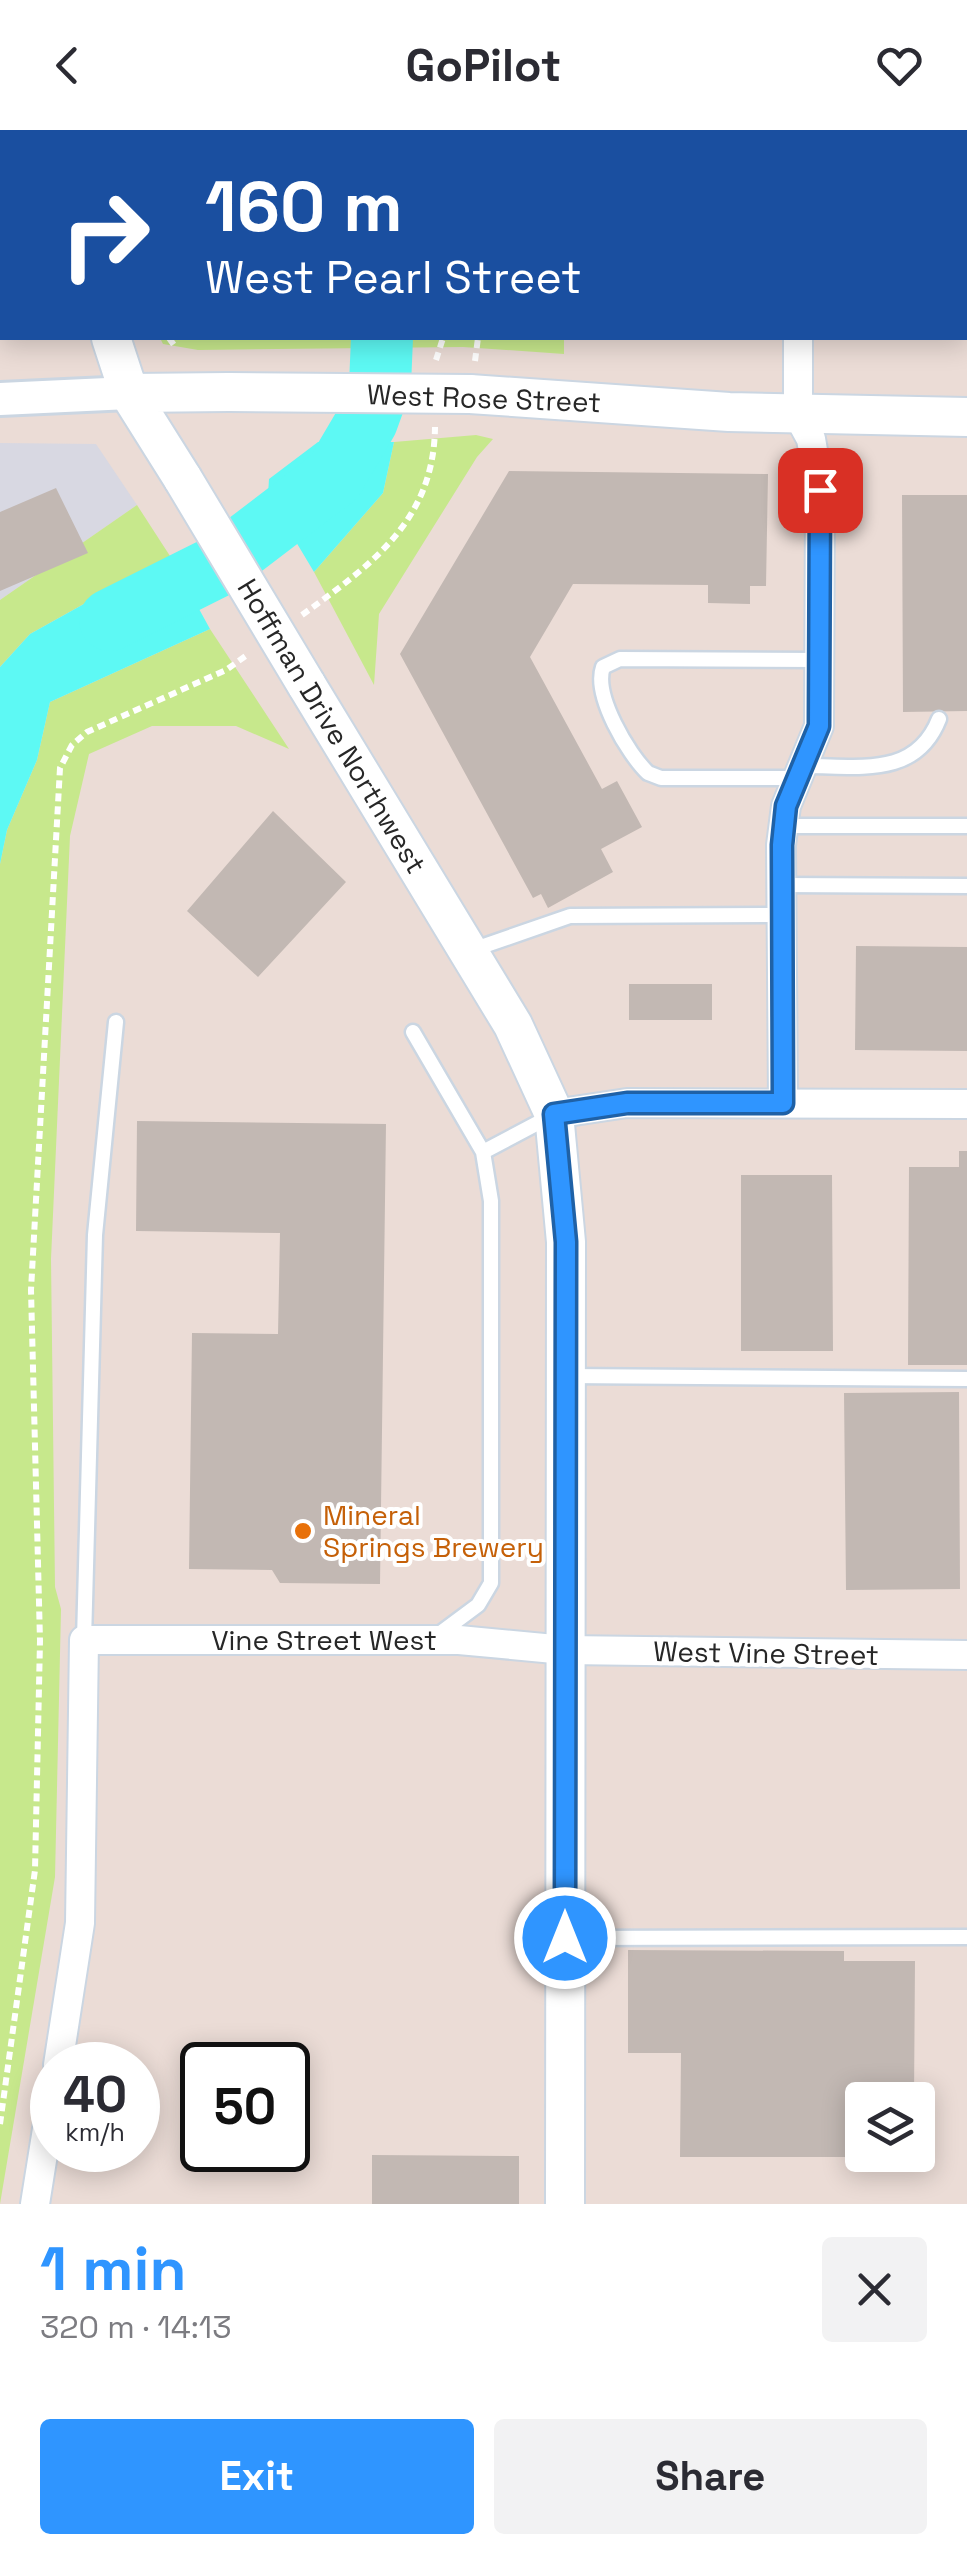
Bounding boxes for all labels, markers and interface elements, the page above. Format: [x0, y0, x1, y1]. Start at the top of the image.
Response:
text: GoPilot [406, 37, 561, 94]
icon: back [40, 38, 95, 93]
icon: heart [872, 38, 927, 93]
text: 160 m [205, 162, 403, 251]
icon: right [40, 170, 170, 300]
text: West Pearl Street [205, 249, 582, 306]
street label: West Rose Street [366, 376, 602, 420]
pin [778, 448, 863, 533]
icon: arrive [793, 463, 848, 518]
street label: Hoffman Drive Northwest [230, 572, 434, 880]
place label: Mineral Springs Brewery [323, 1497, 544, 1565]
marker: Mineral Springs Brewery [292, 1520, 314, 1542]
street label: Vine Street West [211, 1622, 437, 1658]
street label: West Vine Street [653, 1633, 879, 1673]
position arrow [513, 1886, 617, 1990]
speed limit sign: 50 [180, 2042, 310, 2172]
text: 40 [63, 2063, 127, 2127]
map controls [845, 2082, 935, 2172]
button: layers [845, 2082, 935, 2172]
text: km/h [65, 2116, 125, 2148]
text: 1 min [40, 2231, 187, 2308]
button: close [822, 2237, 927, 2342]
text: 320 m · 14:13 [40, 2307, 232, 2347]
button: Exit [40, 2419, 474, 2534]
button: Share [494, 2419, 927, 2534]

